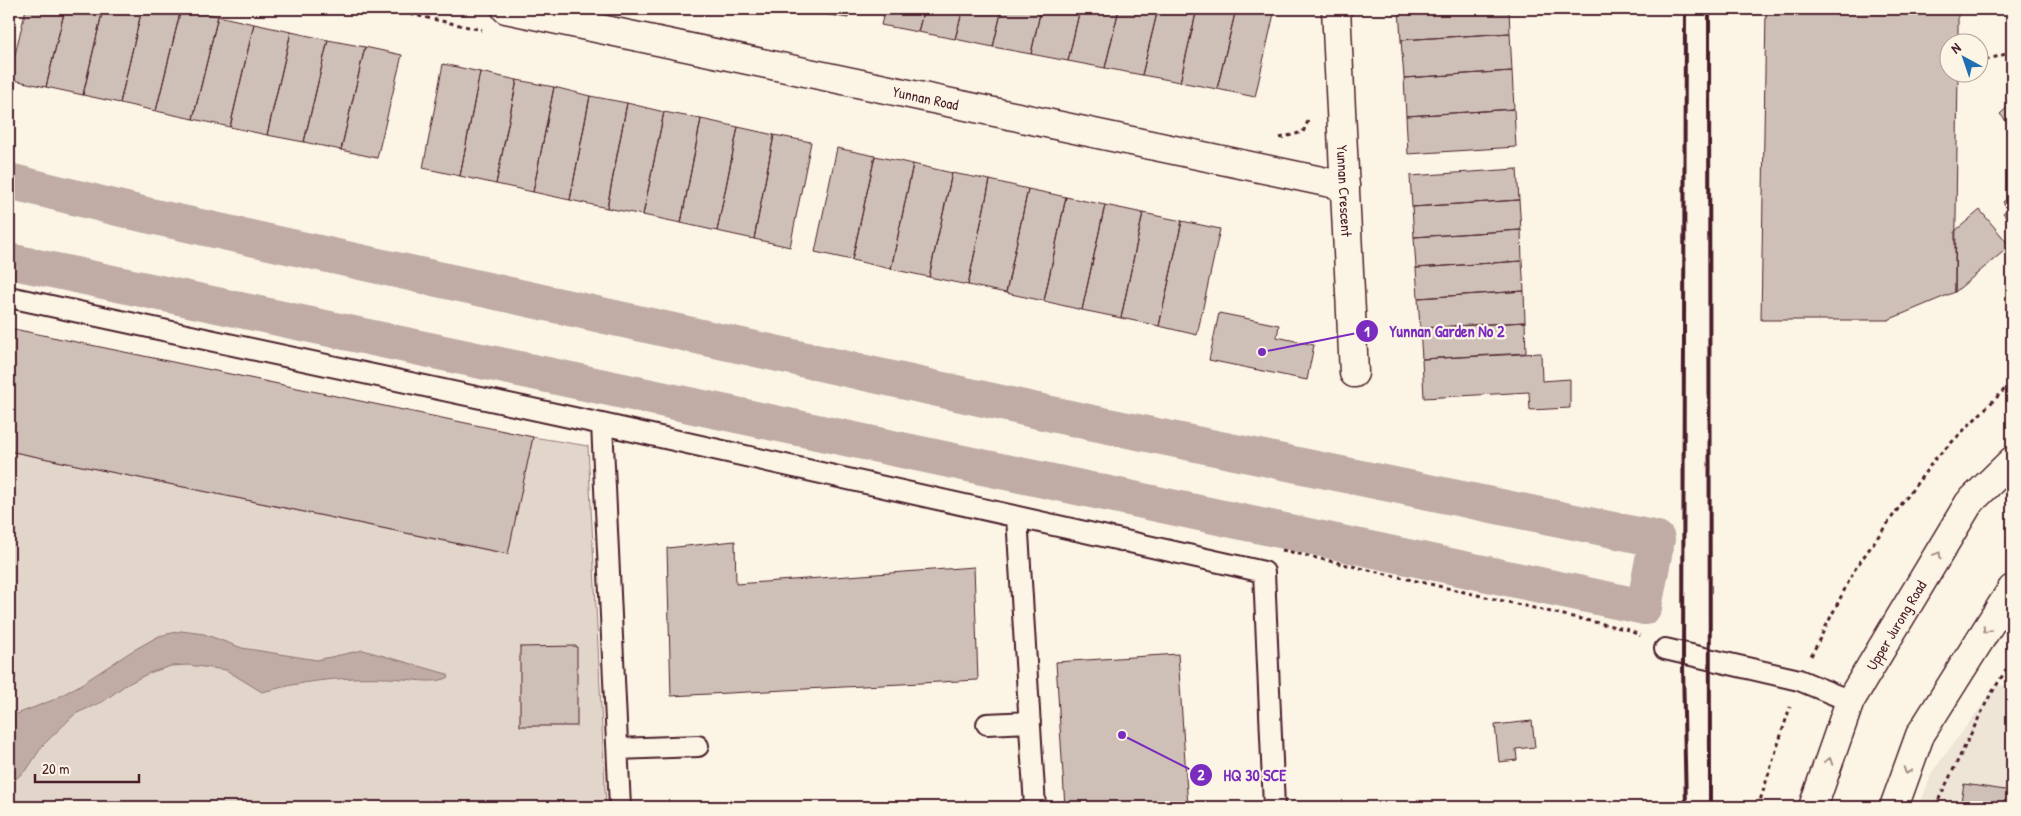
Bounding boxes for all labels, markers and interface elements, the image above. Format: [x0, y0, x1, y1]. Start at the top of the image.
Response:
north arrow [1938, 32, 1988, 82]
text: N [1946, 38, 1965, 57]
street label: Yunnan Road [891, 80, 961, 115]
street label: Yunnan Crescent [1332, 144, 1358, 238]
callout: Yunnan Garden No 2 [1354, 316, 1514, 347]
text: Yunnan Garden No 2 [1390, 320, 1505, 342]
text: 1 [1364, 321, 1370, 342]
one-way arrow [1932, 551, 1942, 560]
street label: Upper Jurong Road [1861, 576, 1931, 674]
one-way arrow [1983, 625, 1993, 634]
scale bar [35, 751, 139, 783]
one-way arrow [1823, 757, 1833, 766]
text: 20 m [42, 758, 69, 779]
callout: HQ 30 SCE [1189, 760, 1297, 791]
text: 2 [1197, 764, 1205, 785]
text: HQ 30 SCE [1224, 764, 1287, 786]
one-way arrow [1903, 766, 1913, 775]

